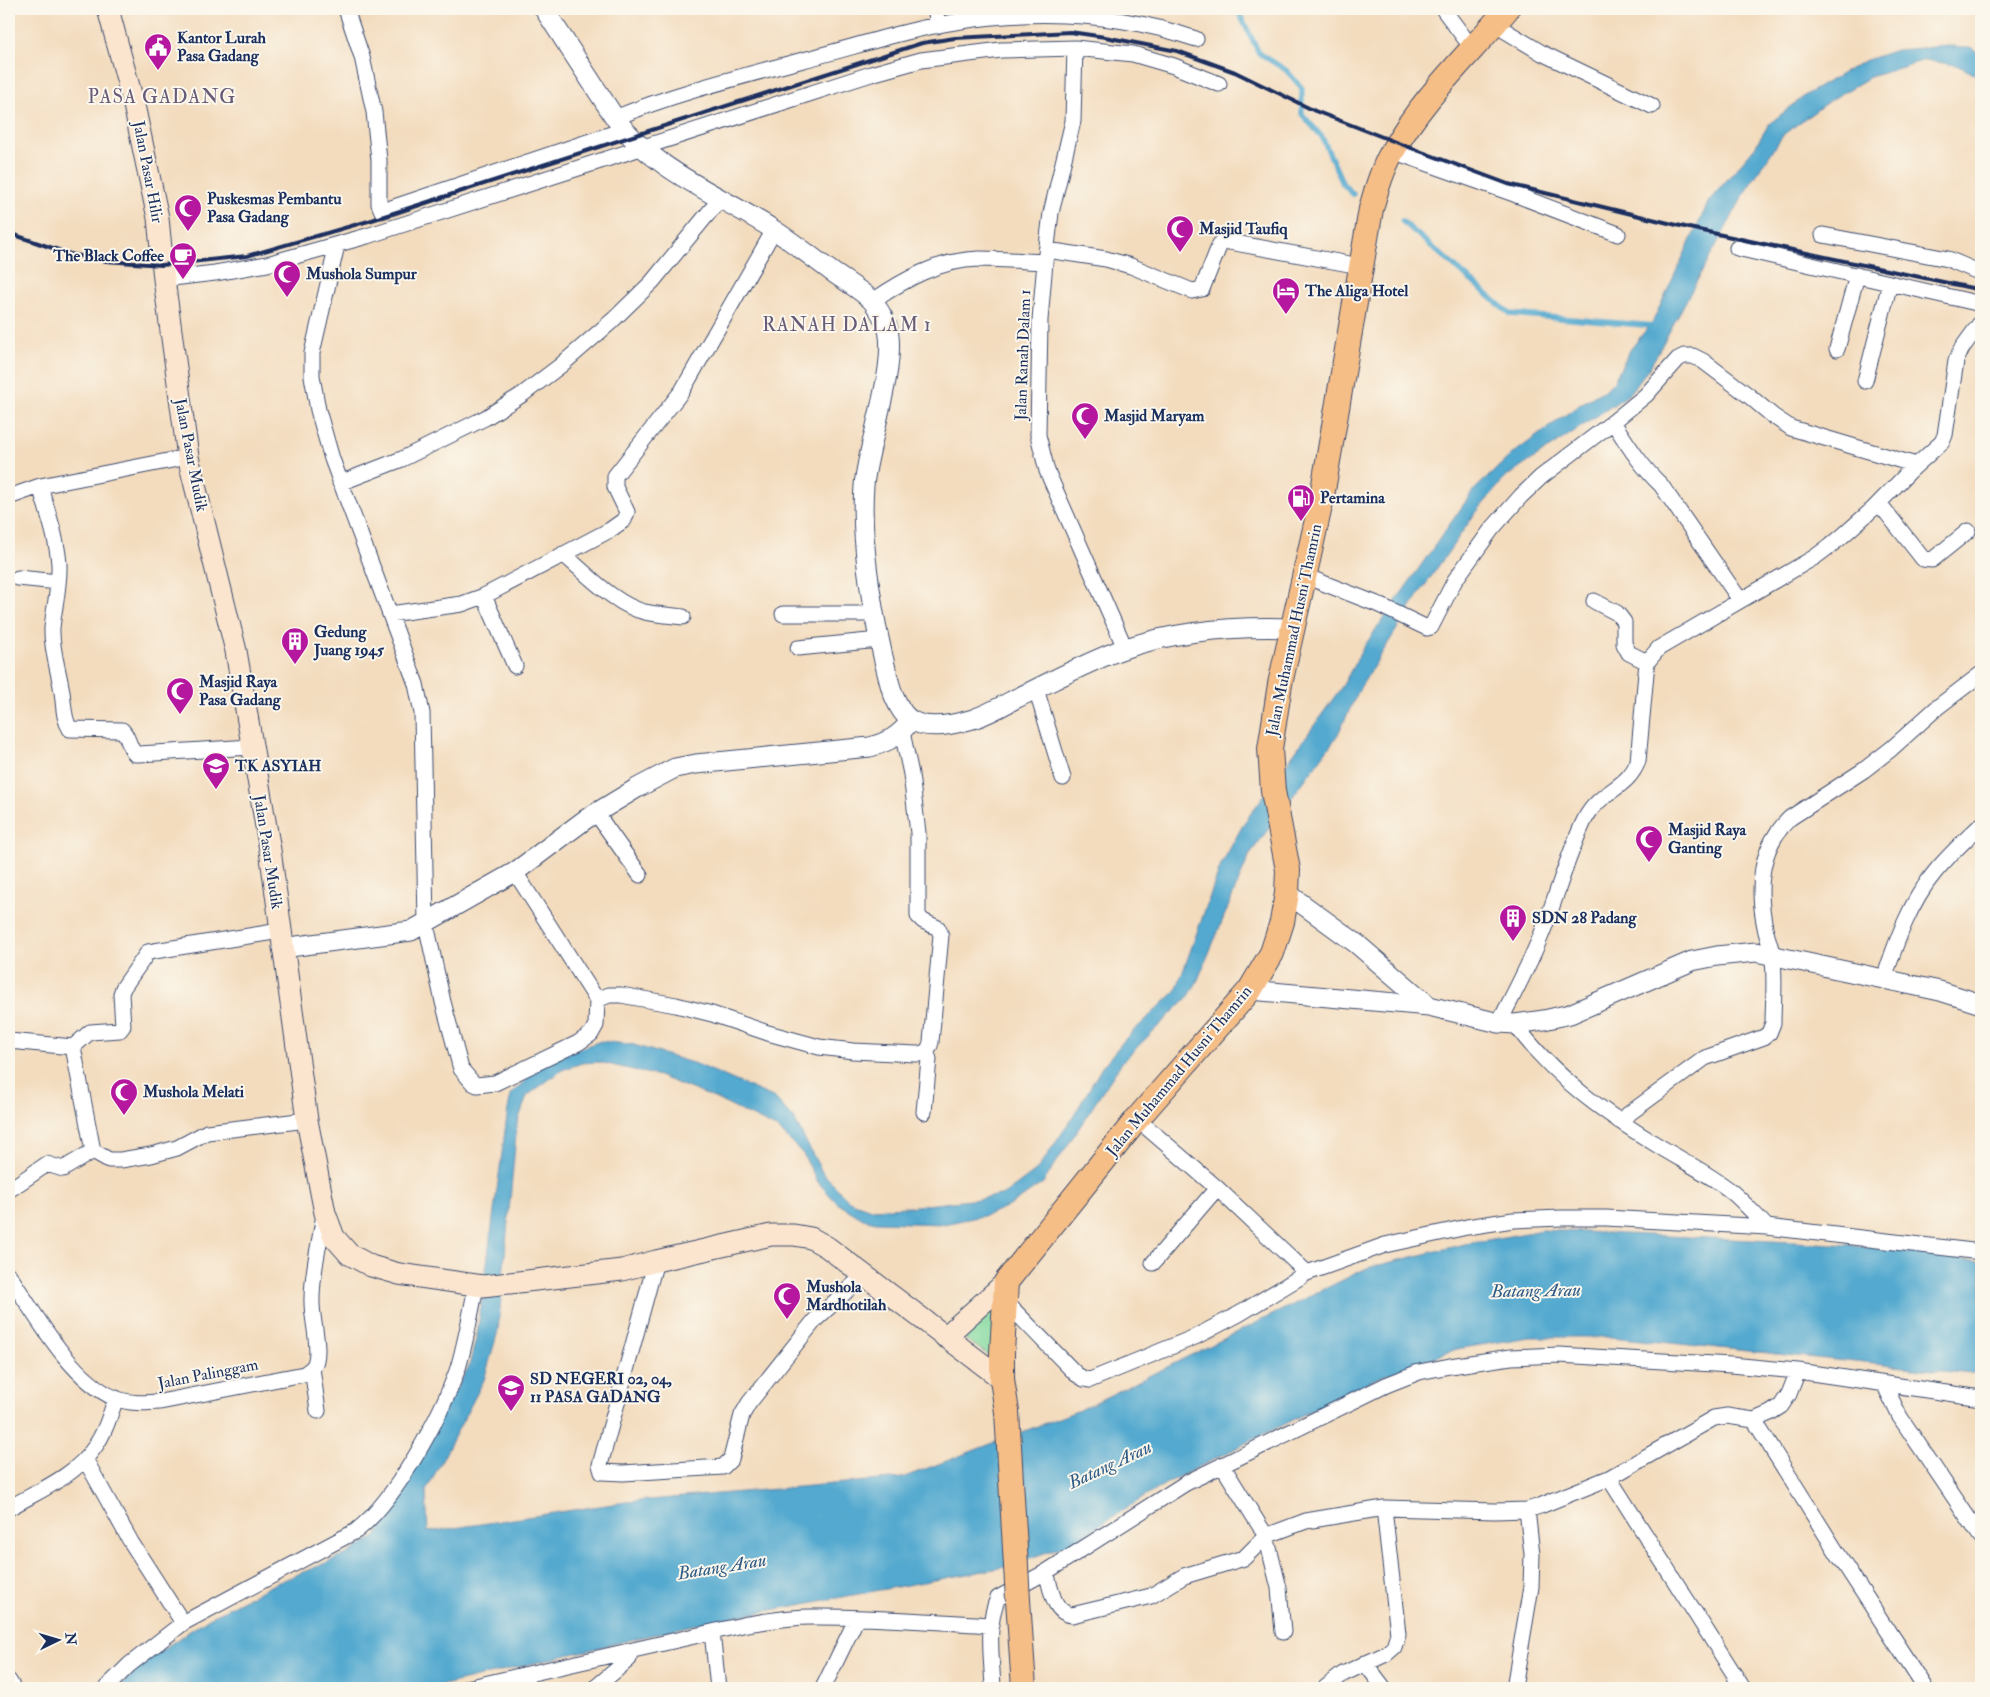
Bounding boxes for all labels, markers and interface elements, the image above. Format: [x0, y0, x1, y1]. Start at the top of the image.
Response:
place label: Kantor Lurah Pasa Gadang [177, 28, 266, 67]
public building icon: Kantor Lurah Pasa Gadang [143, 32, 173, 71]
district label: PASA GADANG [88, 85, 236, 109]
street label: Jalan Pasar Hilir [127, 118, 168, 225]
place label: Puskesmas Pembantu Pasa Gadang [207, 189, 342, 228]
mosque icon: Puskesmas Pembantu Pasa Gadang [173, 193, 203, 232]
mosque icon: Masjid Taufiq [1165, 214, 1195, 253]
place label: Masjid Taufiq [1198, 219, 1288, 240]
cafe icon: The Black Coffee [168, 241, 198, 280]
place label: The Black Coffee [52, 246, 164, 266]
mosque icon: Mushola Sumpur [272, 259, 302, 298]
place label: Mushola Sumpur [305, 264, 418, 285]
hotel icon: The Aliga Hotel [1271, 276, 1301, 315]
place label: The Aliga Hotel [1304, 281, 1409, 302]
street label: Jalan Ranah Dalam 1 [1011, 289, 1036, 422]
district label: RANAH DALAM 1 [762, 313, 932, 337]
street label: Jalan Pasar Mudik [169, 396, 212, 514]
mosque icon: Masjid Maryam [1070, 401, 1100, 440]
place label: Masjid Maryam [1103, 406, 1205, 427]
fuel station icon: Pertamina [1286, 483, 1316, 522]
place label: Pertamina [1320, 488, 1385, 508]
street label: Jalan Muhammad Husni Thamrin [1262, 522, 1327, 739]
place label: Gedung Juang 1945 [313, 622, 385, 661]
building icon: Gedung Juang 1945 [280, 626, 310, 665]
place label: Masjid Raya Pasa Gadang [198, 672, 282, 711]
mosque icon: Masjid Raya Pasa Gadang [165, 676, 195, 715]
school or university icon: TK ASYIAH [201, 751, 231, 790]
place label: TK ASYIAH [234, 756, 321, 776]
street label: Jalan Pasar Mudik [248, 793, 287, 911]
place label: Masjid Raya Ganting [1667, 820, 1746, 859]
mosque icon: Masjid Raya Ganting [1634, 824, 1664, 863]
building icon: SDN 28 Padang [1498, 903, 1528, 942]
place label: SDN 28 Padang [1532, 908, 1638, 929]
street label: Jalan Muhammad Husni Thamrin [1101, 982, 1257, 1162]
mosque icon: Mushola Melati [109, 1077, 139, 1116]
place label: Mushola Melati [142, 1082, 245, 1102]
place label: Mushola Mardhotilah [805, 1277, 887, 1315]
water label: Batang Arau [1490, 1279, 1581, 1303]
mosque icon: Mushola Mardhotilah [772, 1281, 802, 1320]
street label: Jalan Palinggam [155, 1354, 261, 1395]
place label: SD NEGERI 02, 04, 11 PASA GADANG [530, 1369, 672, 1407]
school or university icon: SD NEGERI 02, 04, 11 PASA GADANG [496, 1373, 526, 1412]
water label: Batang Arau [1064, 1435, 1156, 1495]
water label: Batang Arau [675, 1549, 768, 1586]
north arrow [32, 1614, 82, 1664]
text: N [61, 1631, 80, 1646]

